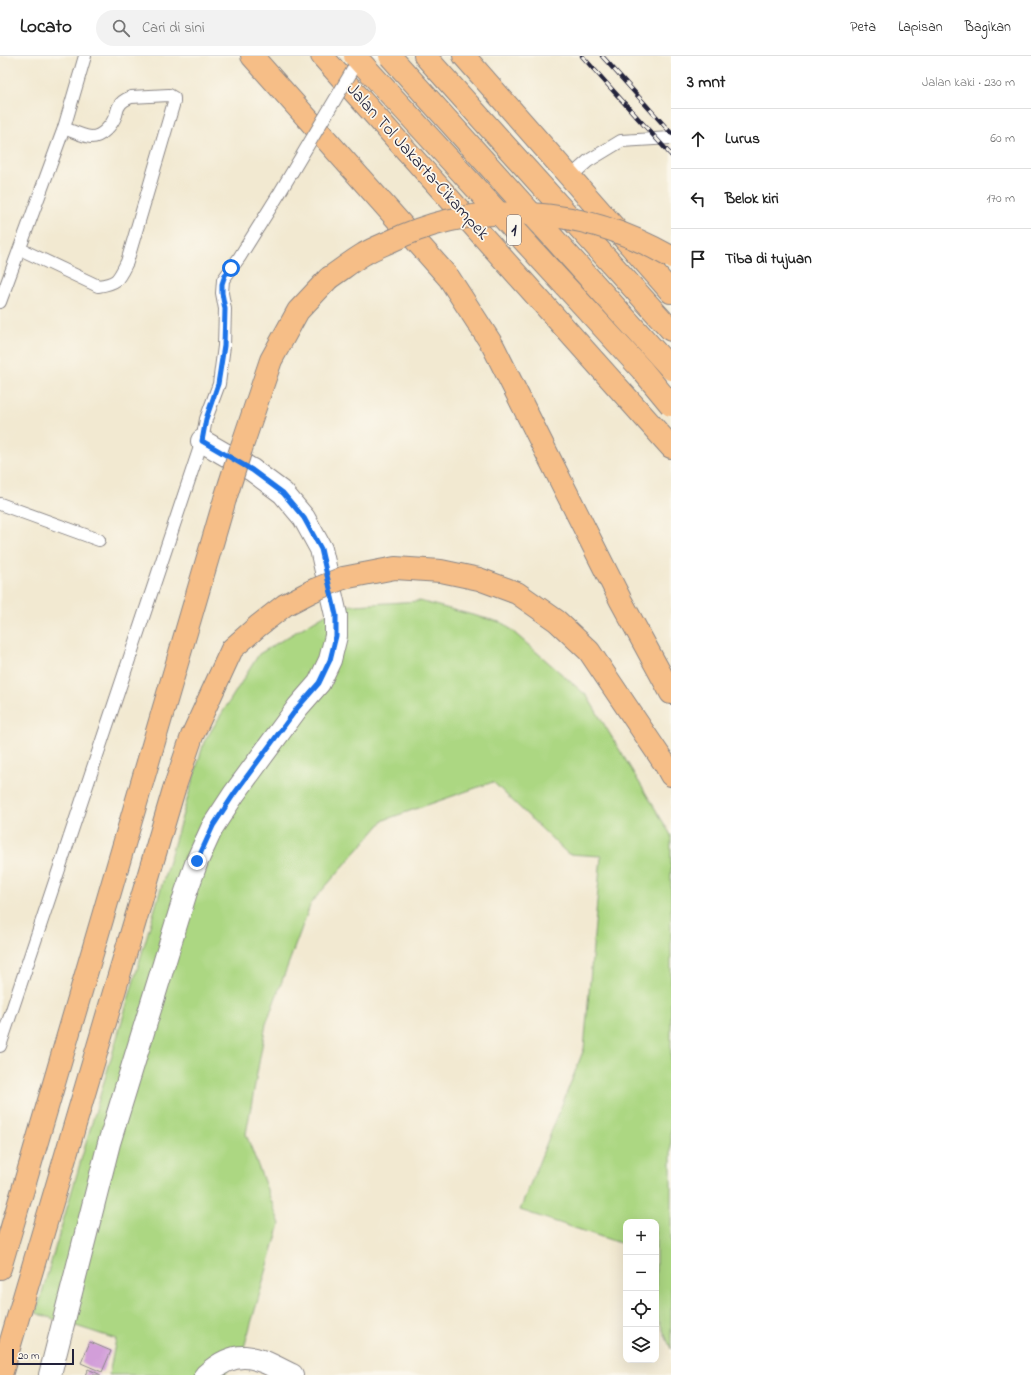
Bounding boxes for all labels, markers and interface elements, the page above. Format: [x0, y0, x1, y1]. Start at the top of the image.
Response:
search box [96, 10, 376, 46]
text: Locato [20, 14, 72, 41]
icon: search [110, 17, 132, 39]
text: Cari di sini [142, 17, 205, 39]
text: Peta [850, 17, 876, 38]
text: Lapisan [898, 17, 943, 38]
text: Bagikan [965, 17, 1011, 38]
text: 3 mnt [687, 70, 726, 95]
text: Jalan kaki · 230 m [922, 73, 1015, 92]
street label: Jalan Tol Jakarta–Cikampek [339, 78, 495, 246]
icon: ahead [687, 128, 709, 150]
text: Lurus [725, 128, 760, 150]
text: 60 m [990, 129, 1015, 148]
icon: left [687, 188, 709, 210]
text: Belok kiri [725, 188, 779, 210]
text: 170 m [987, 189, 1015, 208]
road number: 1 [507, 215, 521, 245]
icon: arrive [687, 248, 709, 270]
text: Tiba di tujuan [725, 248, 812, 270]
route start [222, 259, 240, 277]
route end [188, 852, 206, 870]
map controls [623, 1219, 659, 1363]
button: + [623, 1219, 659, 1255]
button: − [623, 1255, 659, 1291]
button: locate [623, 1291, 659, 1327]
button: layers [623, 1327, 659, 1363]
scale bar [12, 1347, 74, 1366]
text: 20 m [18, 1348, 40, 1364]

